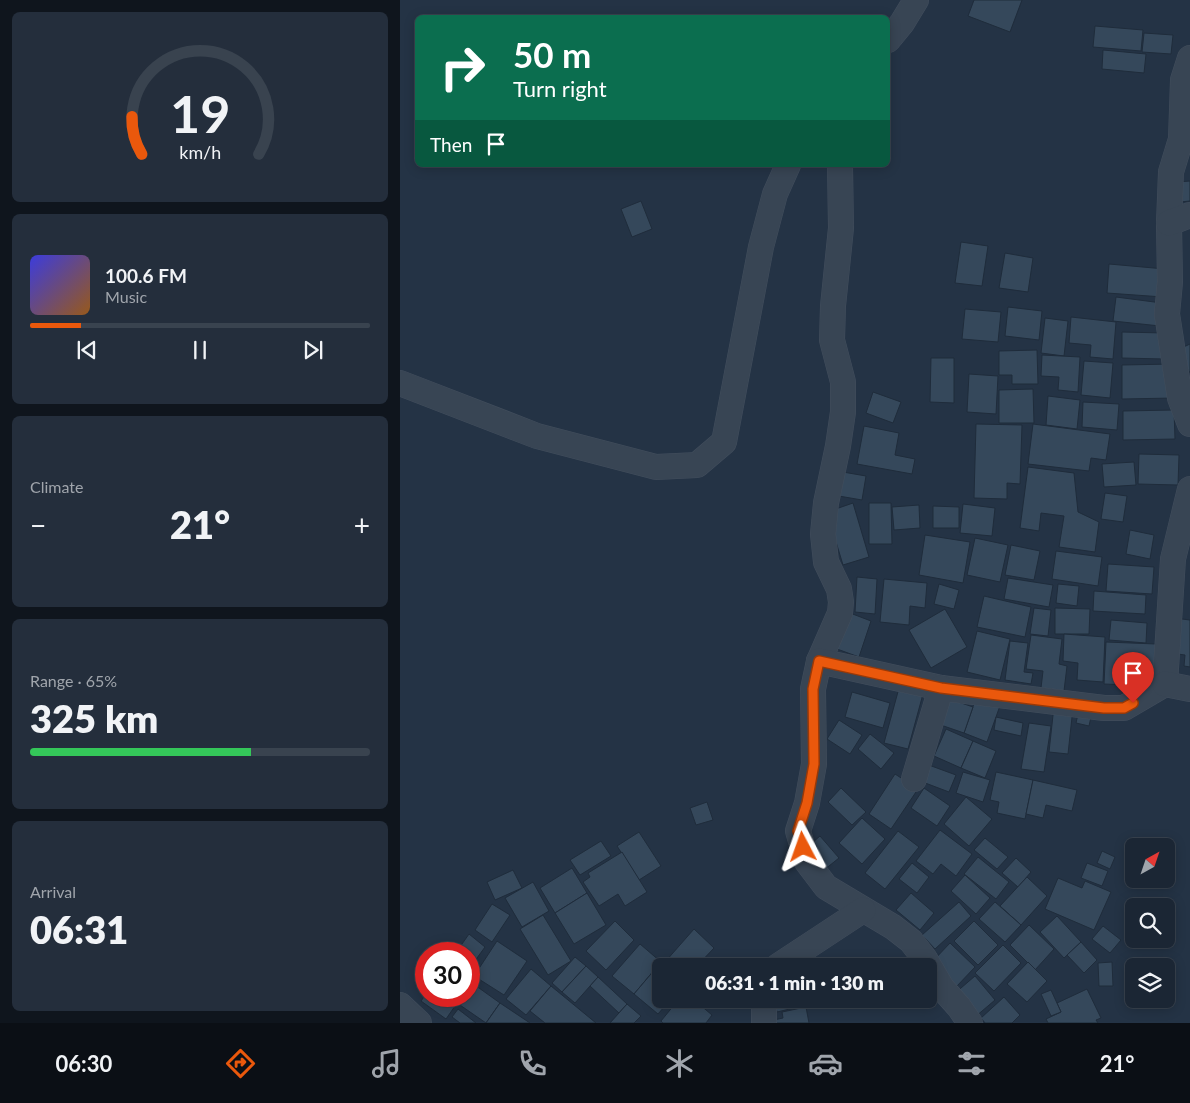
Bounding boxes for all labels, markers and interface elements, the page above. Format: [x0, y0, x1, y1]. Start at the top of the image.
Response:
text: 50 m [513, 33, 591, 75]
icon: right [430, 35, 495, 100]
text: Turn right [513, 75, 607, 102]
text: 19 [170, 82, 230, 144]
icon: arrive [482, 130, 510, 158]
text: Then [430, 133, 472, 156]
text: km/h [179, 141, 221, 163]
text: 100.6 FM [105, 264, 187, 287]
text: Music [105, 287, 147, 306]
icon: previous [73, 336, 101, 364]
icon: pause [186, 336, 214, 364]
icon: next [299, 336, 327, 364]
text: Climate [30, 477, 83, 496]
text: 21° [170, 501, 230, 547]
text: − [30, 508, 46, 542]
text: + [354, 508, 370, 542]
pin [1112, 652, 1154, 703]
icon: arrive [1119, 659, 1147, 687]
text: Range · 65% [30, 671, 117, 690]
text: 325 km [30, 695, 158, 741]
position arrow [776, 820, 828, 872]
north arrow [1125, 838, 1175, 888]
map controls [1125, 838, 1175, 1008]
text: Arrival [30, 882, 76, 901]
button: search [1125, 898, 1175, 948]
text: 06:31 [30, 906, 128, 952]
speed limit sign: 30 [415, 942, 480, 1007]
button: layers [1125, 958, 1175, 1008]
text: 06:31 · 1 min · 130 m [705, 971, 884, 994]
icon: directions [223, 1046, 258, 1081]
icon: music [369, 1046, 404, 1081]
icon: phone [515, 1046, 550, 1081]
icon: climate [662, 1046, 697, 1081]
icon: car [808, 1046, 843, 1081]
icon: filters [954, 1046, 989, 1081]
text: 06:30 [56, 1050, 112, 1077]
text: 21° [1100, 1050, 1134, 1077]

